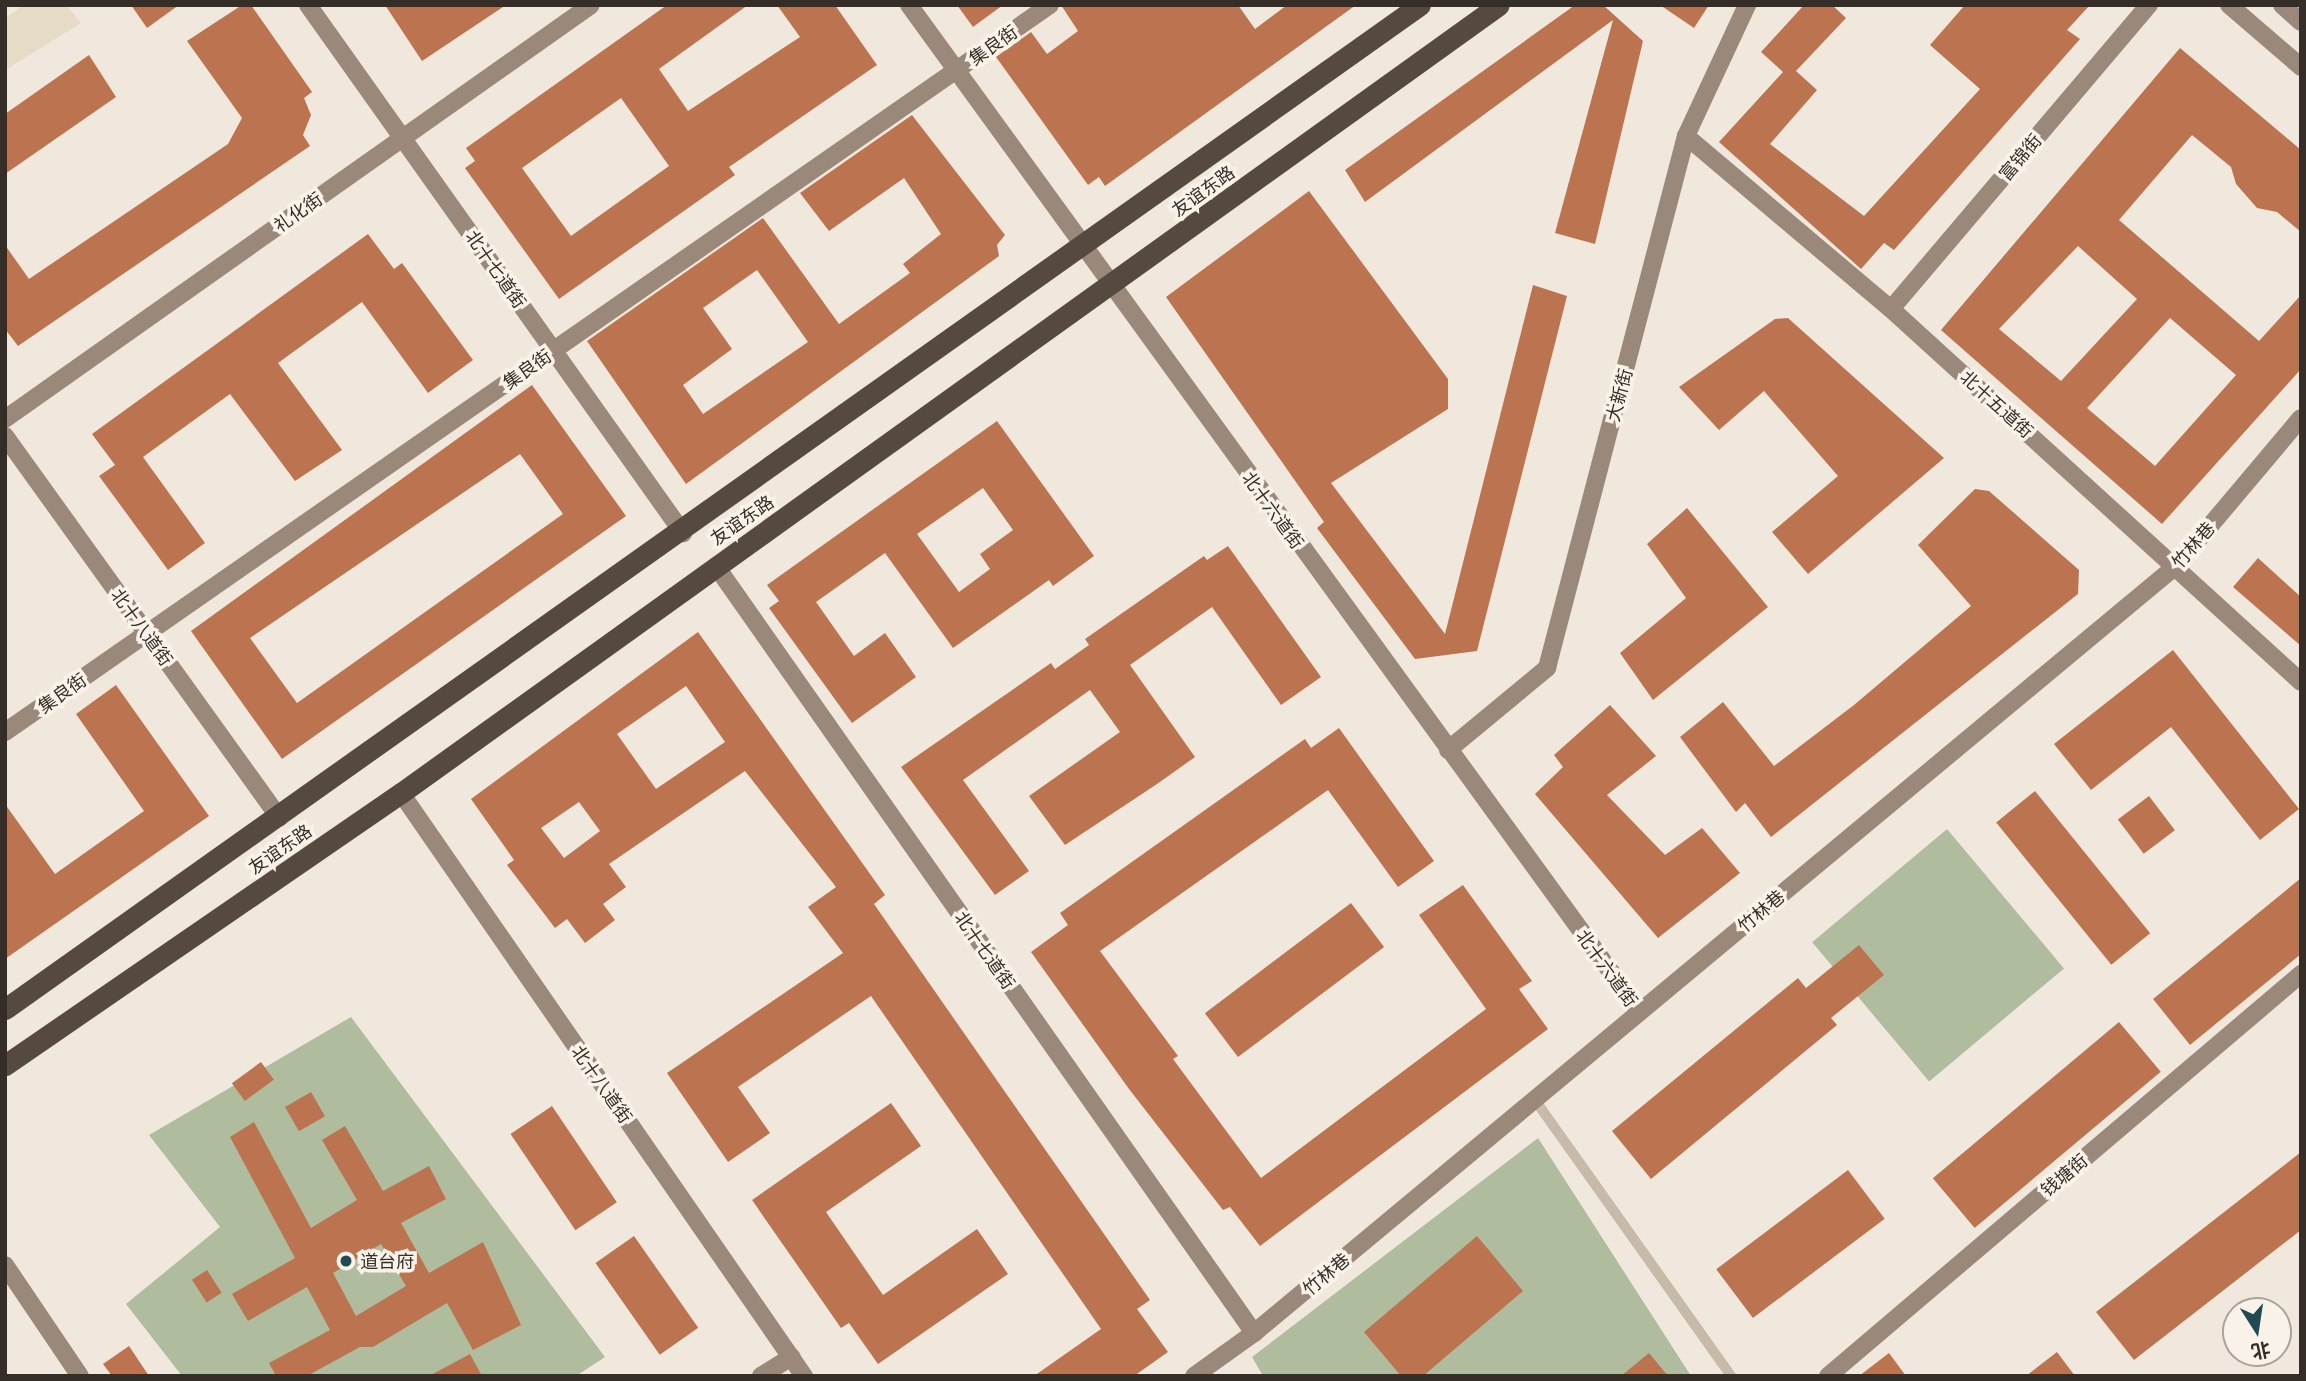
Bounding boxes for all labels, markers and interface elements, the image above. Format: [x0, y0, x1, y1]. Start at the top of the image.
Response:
street label: 集良街 [965, 21, 1021, 69]
street label: 富锦街 [1994, 129, 2046, 185]
street label: 友谊东路 [1168, 161, 1238, 221]
street label: 礼化街 [270, 188, 326, 236]
street label: 北十七道街 [461, 226, 531, 312]
street label: 集良街 [499, 345, 555, 393]
street label: 大新街 [1602, 366, 1636, 424]
street label: 北十五道街 [1956, 366, 2038, 442]
street label: 北十六道街 [1238, 467, 1308, 553]
street label: 友谊东路 [706, 491, 778, 549]
street label: 竹林巷 [2167, 518, 2219, 572]
street label: 北十八道街 [107, 584, 177, 670]
street label: 集良街 [34, 669, 90, 717]
street label: 友谊东路 [244, 820, 316, 878]
street label: 竹林巷 [1733, 885, 1789, 937]
street label: 北十七道街 [950, 907, 1020, 993]
street label: 北十六道街 [1572, 925, 1642, 1011]
street label: 北十八道街 [567, 1041, 637, 1127]
street label: 钱塘街 [2036, 1149, 2092, 1201]
street label: 竹林巷 [1298, 1248, 1354, 1300]
place label: 道台府 [360, 1250, 414, 1272]
marker: 道台府 [338, 1253, 354, 1269]
north arrow [2222, 1297, 2292, 1367]
text: 北 [2249, 1338, 2273, 1364]

